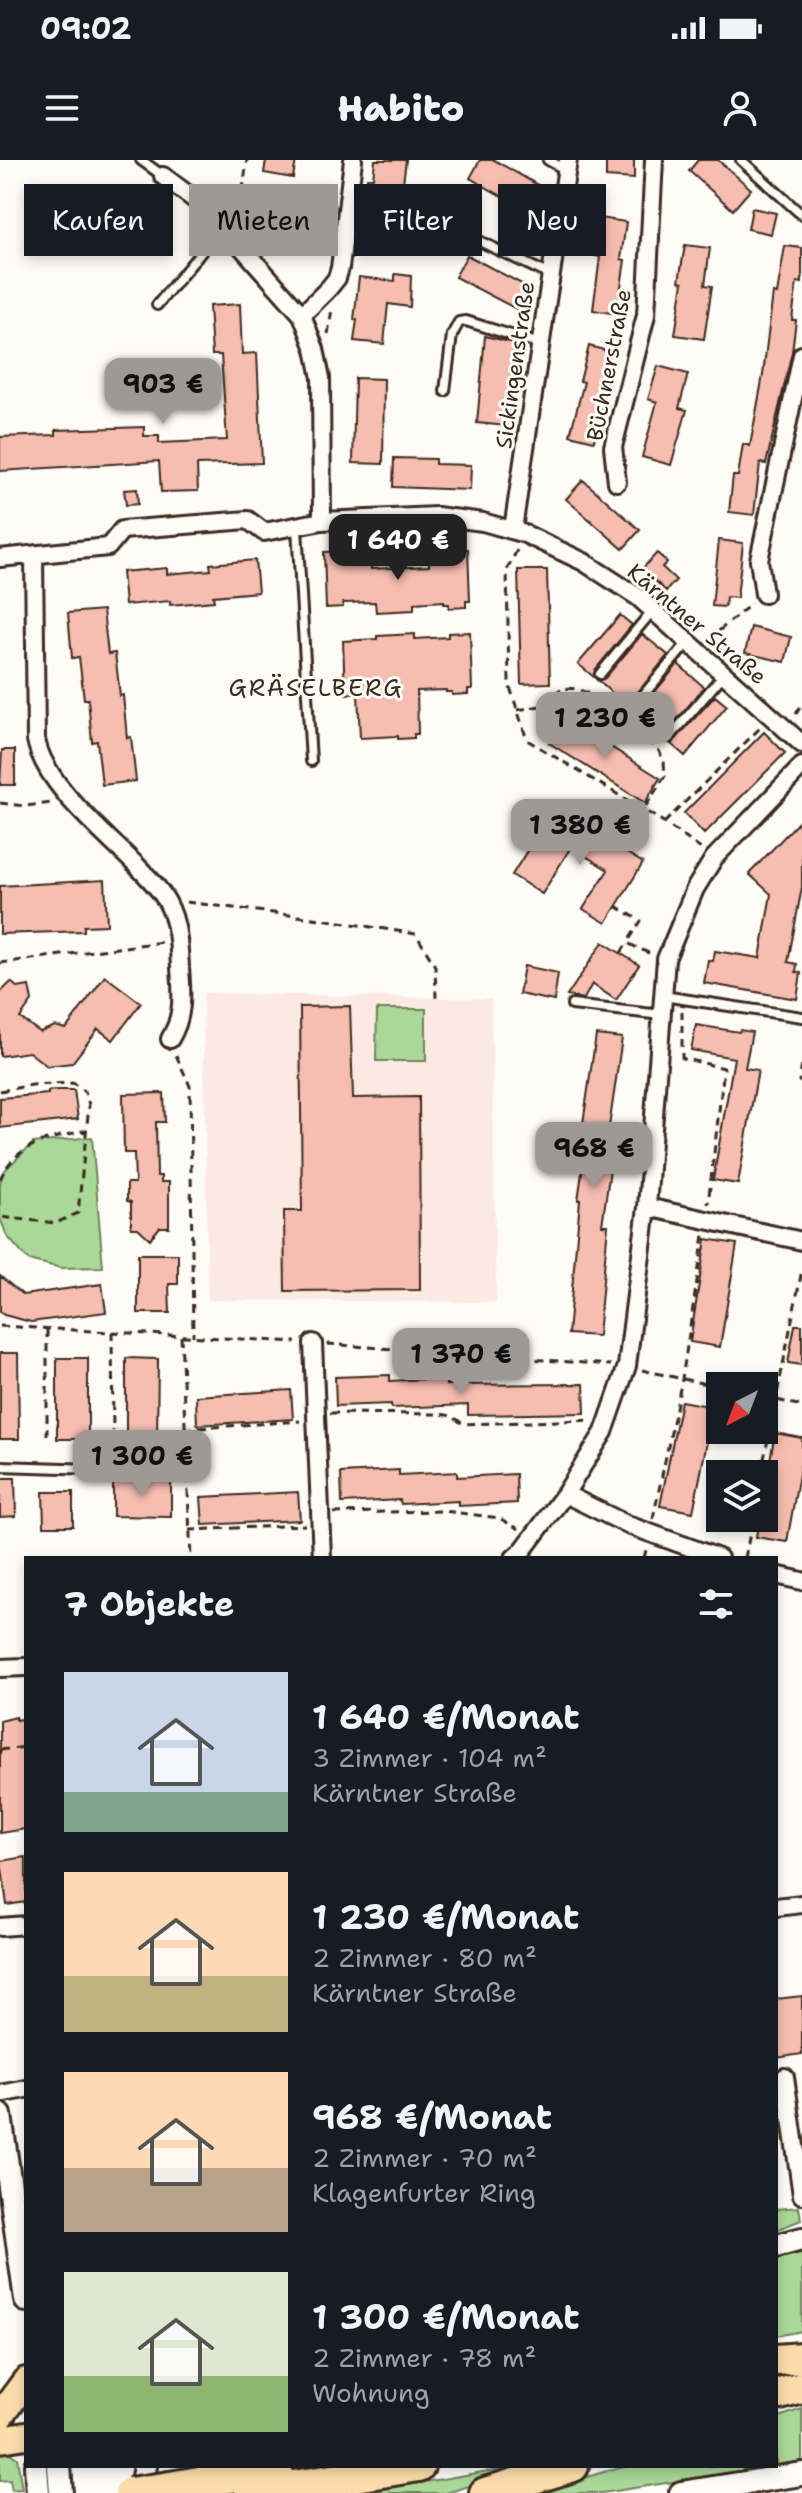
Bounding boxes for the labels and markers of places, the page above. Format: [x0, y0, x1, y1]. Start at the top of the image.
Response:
pin: 903 € [107, 358, 219, 426]
pin: 1 640 € [324, 514, 472, 582]
pin: 1 230 € [531, 692, 679, 760]
pin: 1 380 € [506, 799, 654, 867]
pin: 968 € [538, 1122, 650, 1190]
pin: 1 370 € [387, 1328, 535, 1396]
pin: 1 300 € [68, 1430, 216, 1498]

